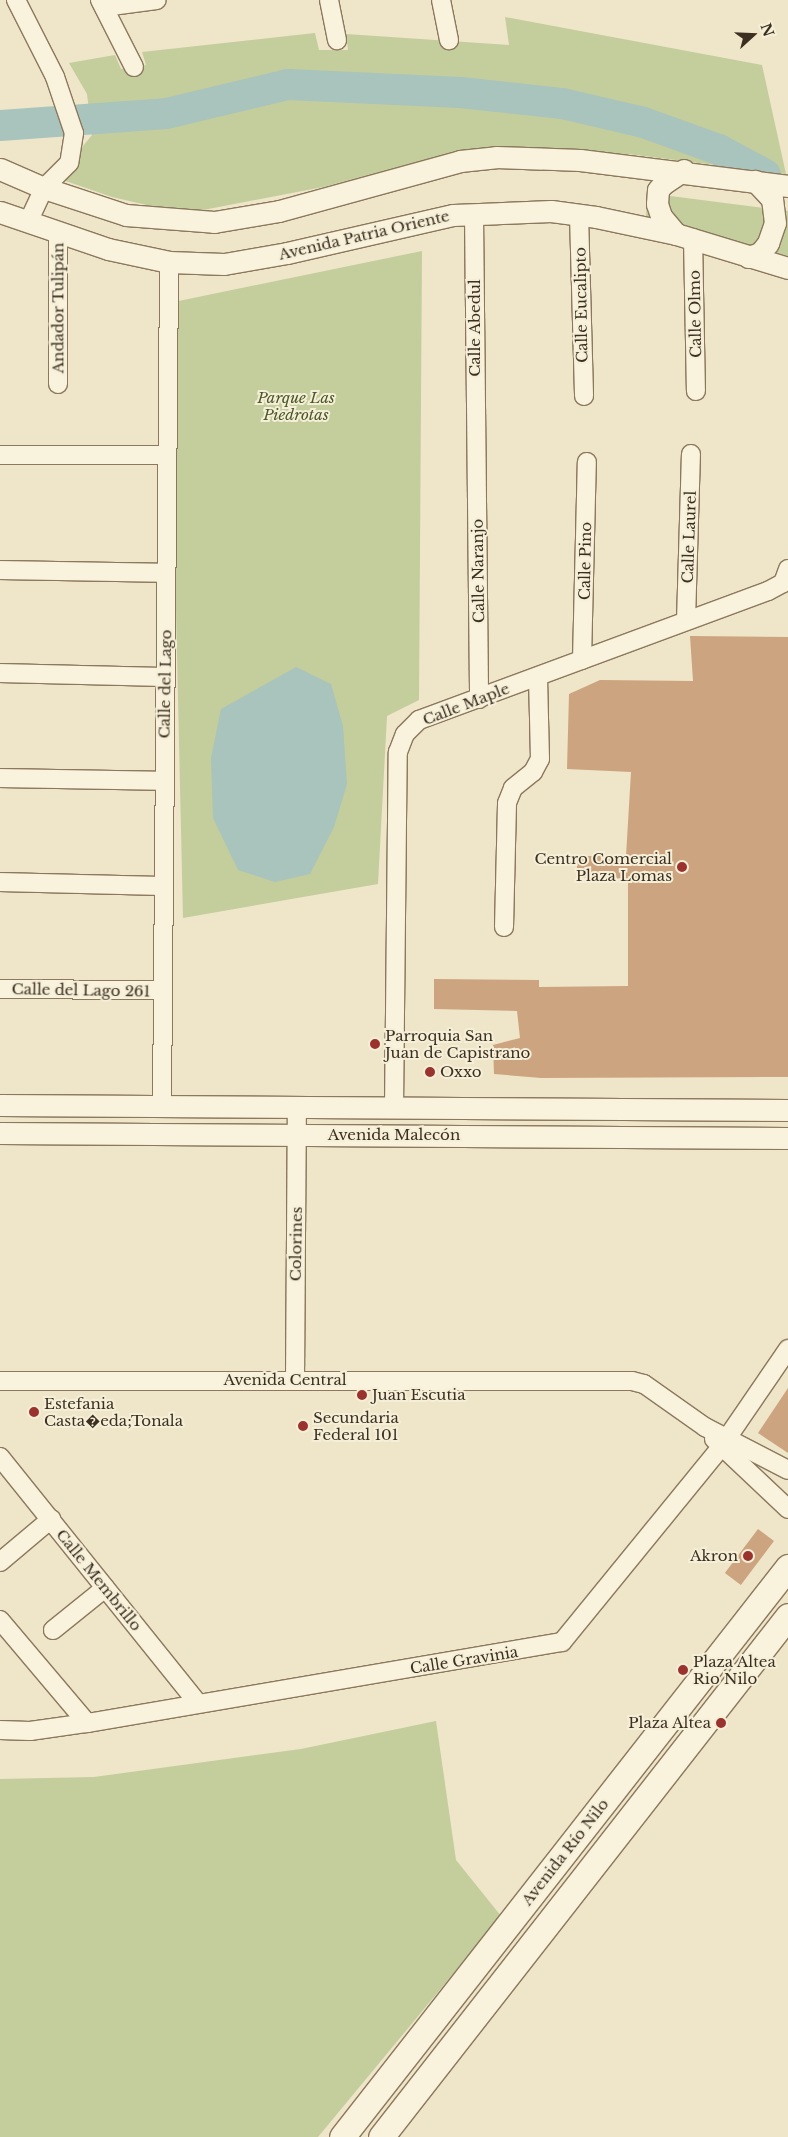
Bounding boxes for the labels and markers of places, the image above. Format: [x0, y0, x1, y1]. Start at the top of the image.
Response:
place label: Centro Comercial Plaza Lomas [534, 849, 672, 884]
marker: Centro Comercial Plaza Lomas [676, 861, 688, 873]
place label: Parroquia San Juan de Capistrano [385, 1026, 530, 1061]
marker: Parroquia San Juan de Capistrano [369, 1038, 381, 1050]
place label: Oxxo [440, 1063, 482, 1081]
marker: Oxxo [424, 1066, 436, 1078]
place label: Juan Escutia [372, 1386, 465, 1404]
marker: Juan Escutia [356, 1389, 368, 1401]
place label: Estefania Casta�eda;Tonala [44, 1394, 183, 1429]
marker: Estefania Casta�eda;Tonala [28, 1406, 40, 1418]
place label: Secundaria Federal 101 [313, 1408, 399, 1443]
marker: Secundaria Federal 101 [297, 1420, 309, 1432]
place label: Akron [690, 1547, 738, 1565]
marker: Akron [742, 1550, 754, 1562]
place label: Plaza Altea Rio Nilo [693, 1652, 776, 1687]
marker: Plaza Altea Rio Nilo [677, 1664, 689, 1676]
place label: Plaza Altea [628, 1714, 711, 1732]
marker: Plaza Altea [715, 1717, 727, 1729]

